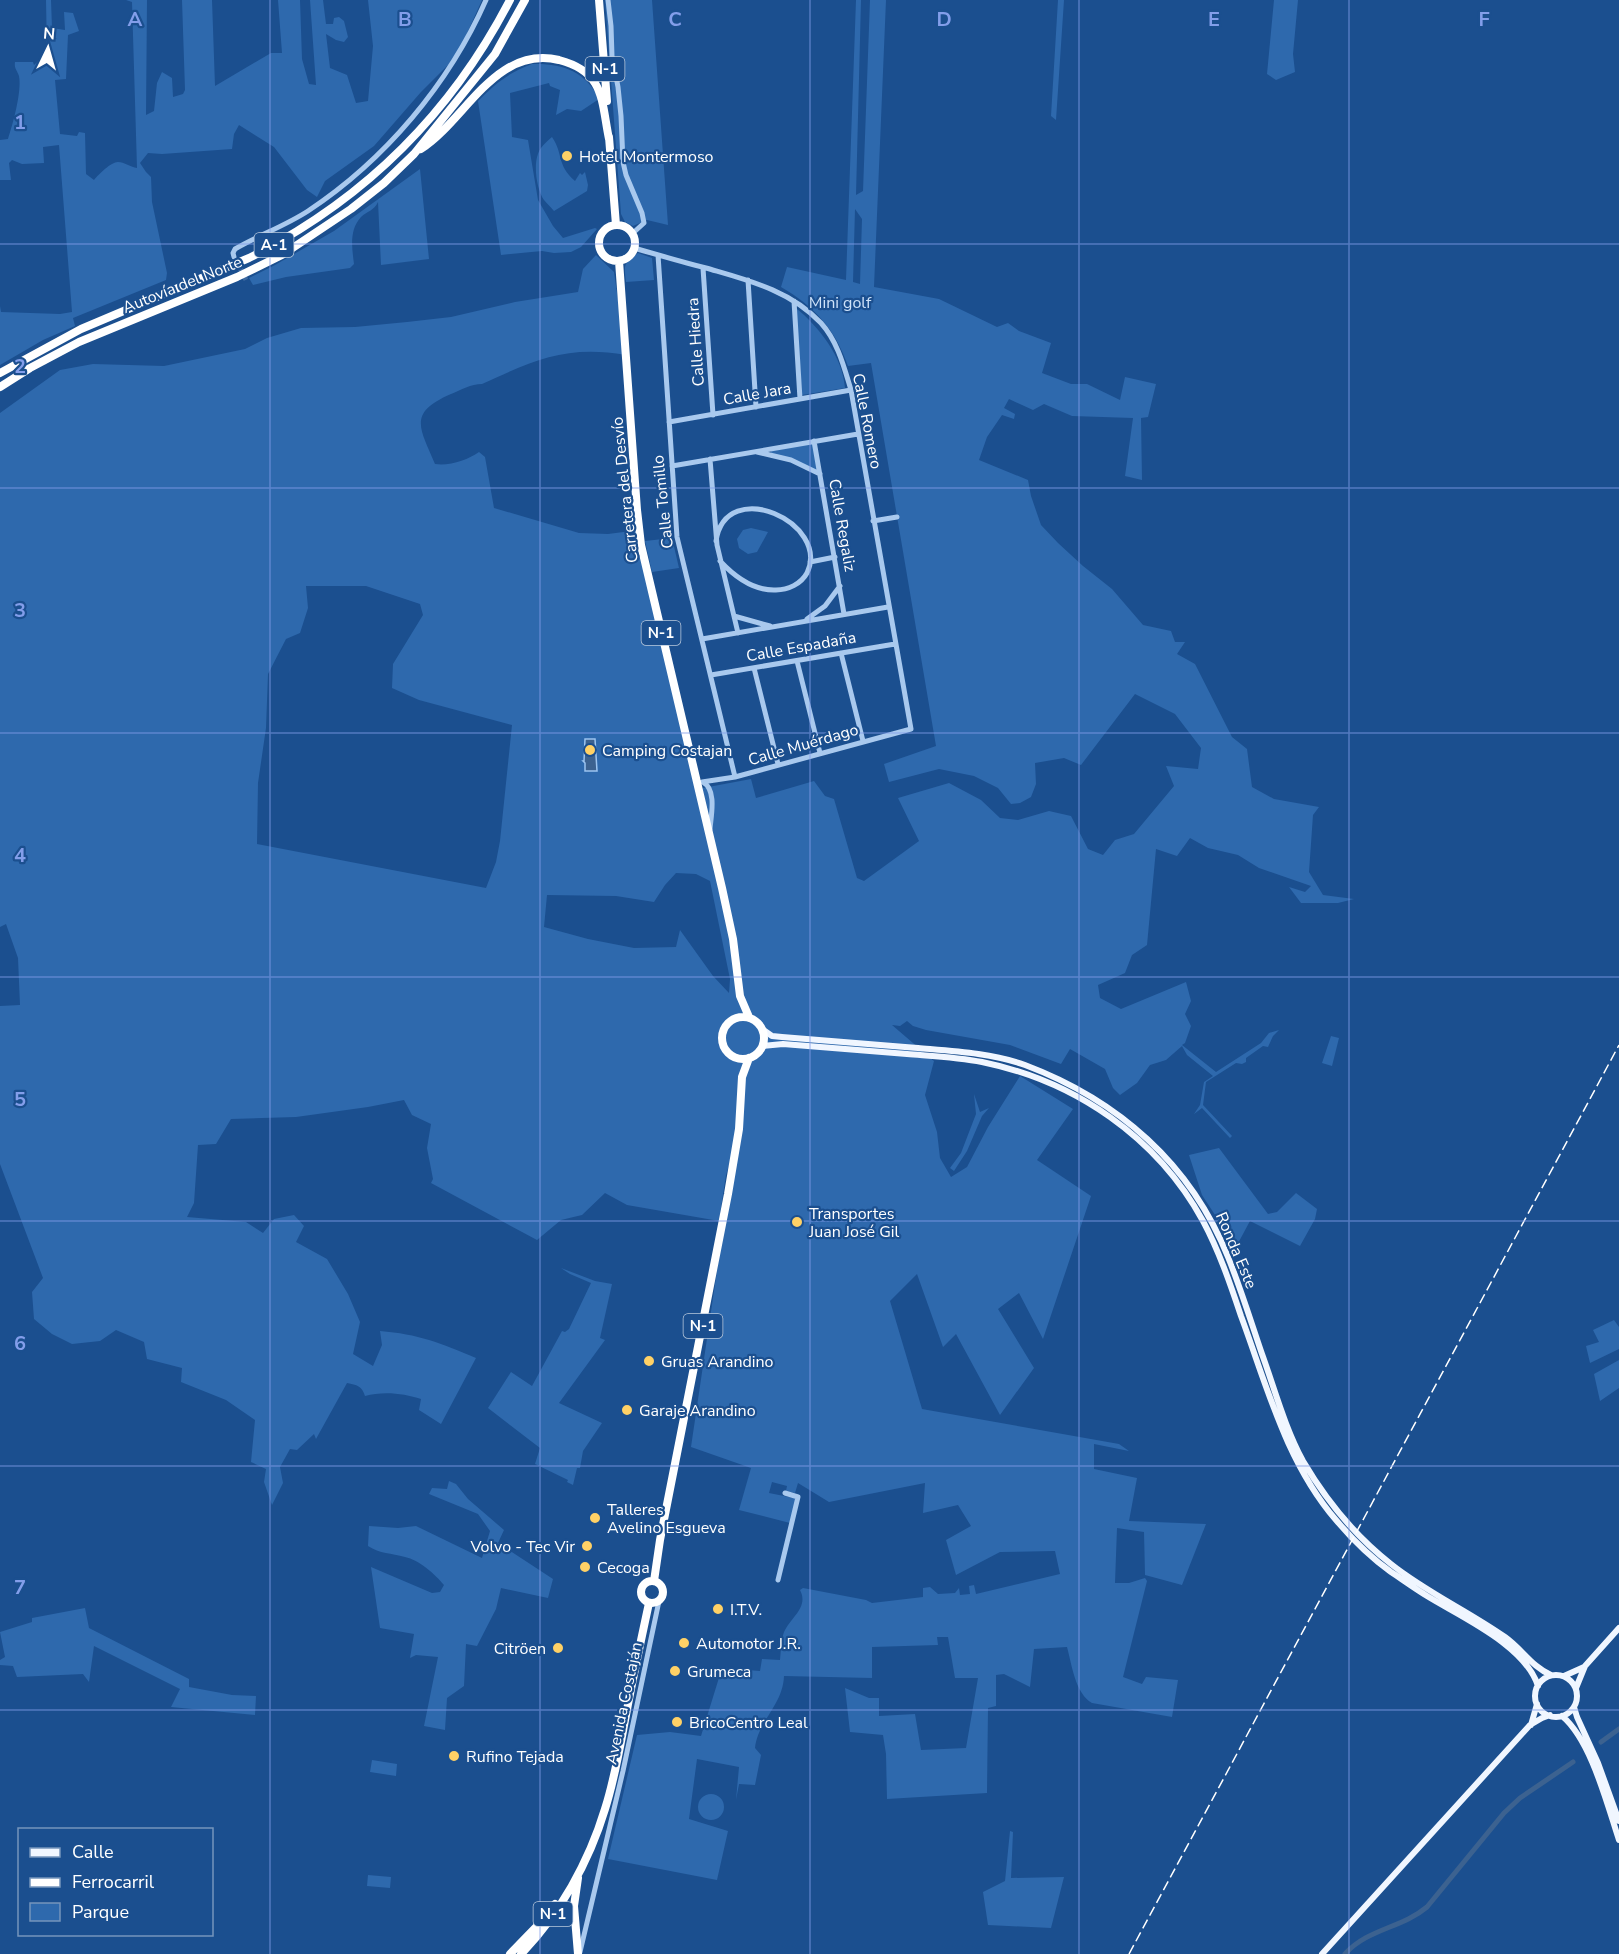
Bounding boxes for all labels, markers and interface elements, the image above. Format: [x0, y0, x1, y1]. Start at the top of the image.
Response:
text: A [128, 6, 143, 33]
text: B [398, 6, 412, 33]
text: C [668, 6, 682, 33]
text: D [936, 6, 952, 33]
text: E [1208, 6, 1220, 33]
text: F [1478, 6, 1490, 33]
north arrow [18, 18, 78, 78]
text: N [42, 23, 56, 46]
road number: N-1 [586, 57, 624, 81]
text: 1 [14, 109, 26, 136]
place label: Hotel Montermoso [579, 146, 714, 168]
marker: Hotel Montermoso [560, 149, 574, 163]
road number: A-1 [254, 233, 294, 257]
street label: Autovía del Norte [119, 251, 245, 319]
park label: Mini golf [809, 292, 872, 314]
street label: Calle Hiedra [682, 297, 710, 387]
text: 2 [14, 353, 26, 380]
street label: Calle Romero [847, 371, 887, 471]
street label: Calle Jara [721, 377, 793, 411]
street label: Carretera del Desvío [606, 416, 644, 564]
street label: Calle Tomillo [647, 454, 679, 550]
street label: Calle Regaliz [823, 477, 861, 573]
text: 3 [14, 597, 26, 624]
road number: N-1 [642, 621, 680, 645]
street label: Calle Espadaña [745, 627, 858, 667]
street label: Calle Muérdago [746, 719, 861, 771]
place label: Camping Costajan [602, 740, 732, 762]
marker: Camping Costajan [583, 743, 597, 757]
text: 4 [14, 842, 26, 869]
text: 5 [14, 1086, 26, 1113]
place label: Transportes Juan José Gil [808, 1203, 900, 1243]
street label: Ronda Este [1210, 1209, 1262, 1292]
marker: Transportes Juan José Gil [790, 1215, 804, 1229]
road number: N-1 [684, 1314, 722, 1338]
text: 6 [14, 1330, 26, 1357]
place label: Gruas Arandino [661, 1351, 774, 1373]
marker: Gruas Arandino [642, 1354, 656, 1368]
place label: Garaje Arandino [639, 1400, 756, 1422]
marker: Garaje Arandino [620, 1403, 634, 1417]
place label: Talleres Avelino Esgueva [607, 1499, 726, 1539]
marker: Talleres Avelino Esgueva [588, 1511, 602, 1525]
place label: Volvo - Tec Vir [470, 1536, 575, 1558]
marker: Volvo - Tec Vir [580, 1539, 594, 1553]
place label: Cecoga [597, 1557, 650, 1579]
marker: Cecoga [578, 1560, 592, 1574]
text: 7 [14, 1574, 26, 1601]
place label: I.T.V. [730, 1599, 762, 1621]
marker: I.T.V. [711, 1602, 725, 1616]
place label: Automotor J.R. [696, 1633, 801, 1655]
marker: Automotor J.R. [677, 1636, 691, 1650]
place label: Citröen [494, 1638, 546, 1660]
street label: Avenida Costaján [600, 1640, 648, 1767]
marker: Citröen [551, 1641, 565, 1655]
place label: Grumeca [687, 1661, 751, 1683]
marker: Grumeca [668, 1664, 682, 1678]
place label: BricoCentro Leal [689, 1712, 808, 1734]
marker: BricoCentro Leal [670, 1715, 684, 1729]
place label: Rufino Tejada [466, 1746, 564, 1768]
marker: Rufino Tejada [447, 1749, 461, 1763]
legend [18, 1828, 213, 1936]
text: Calle [72, 1840, 114, 1864]
text: Ferrocarril [72, 1870, 155, 1894]
text: Parque [72, 1900, 129, 1924]
road number: N-1 [534, 1902, 572, 1926]

